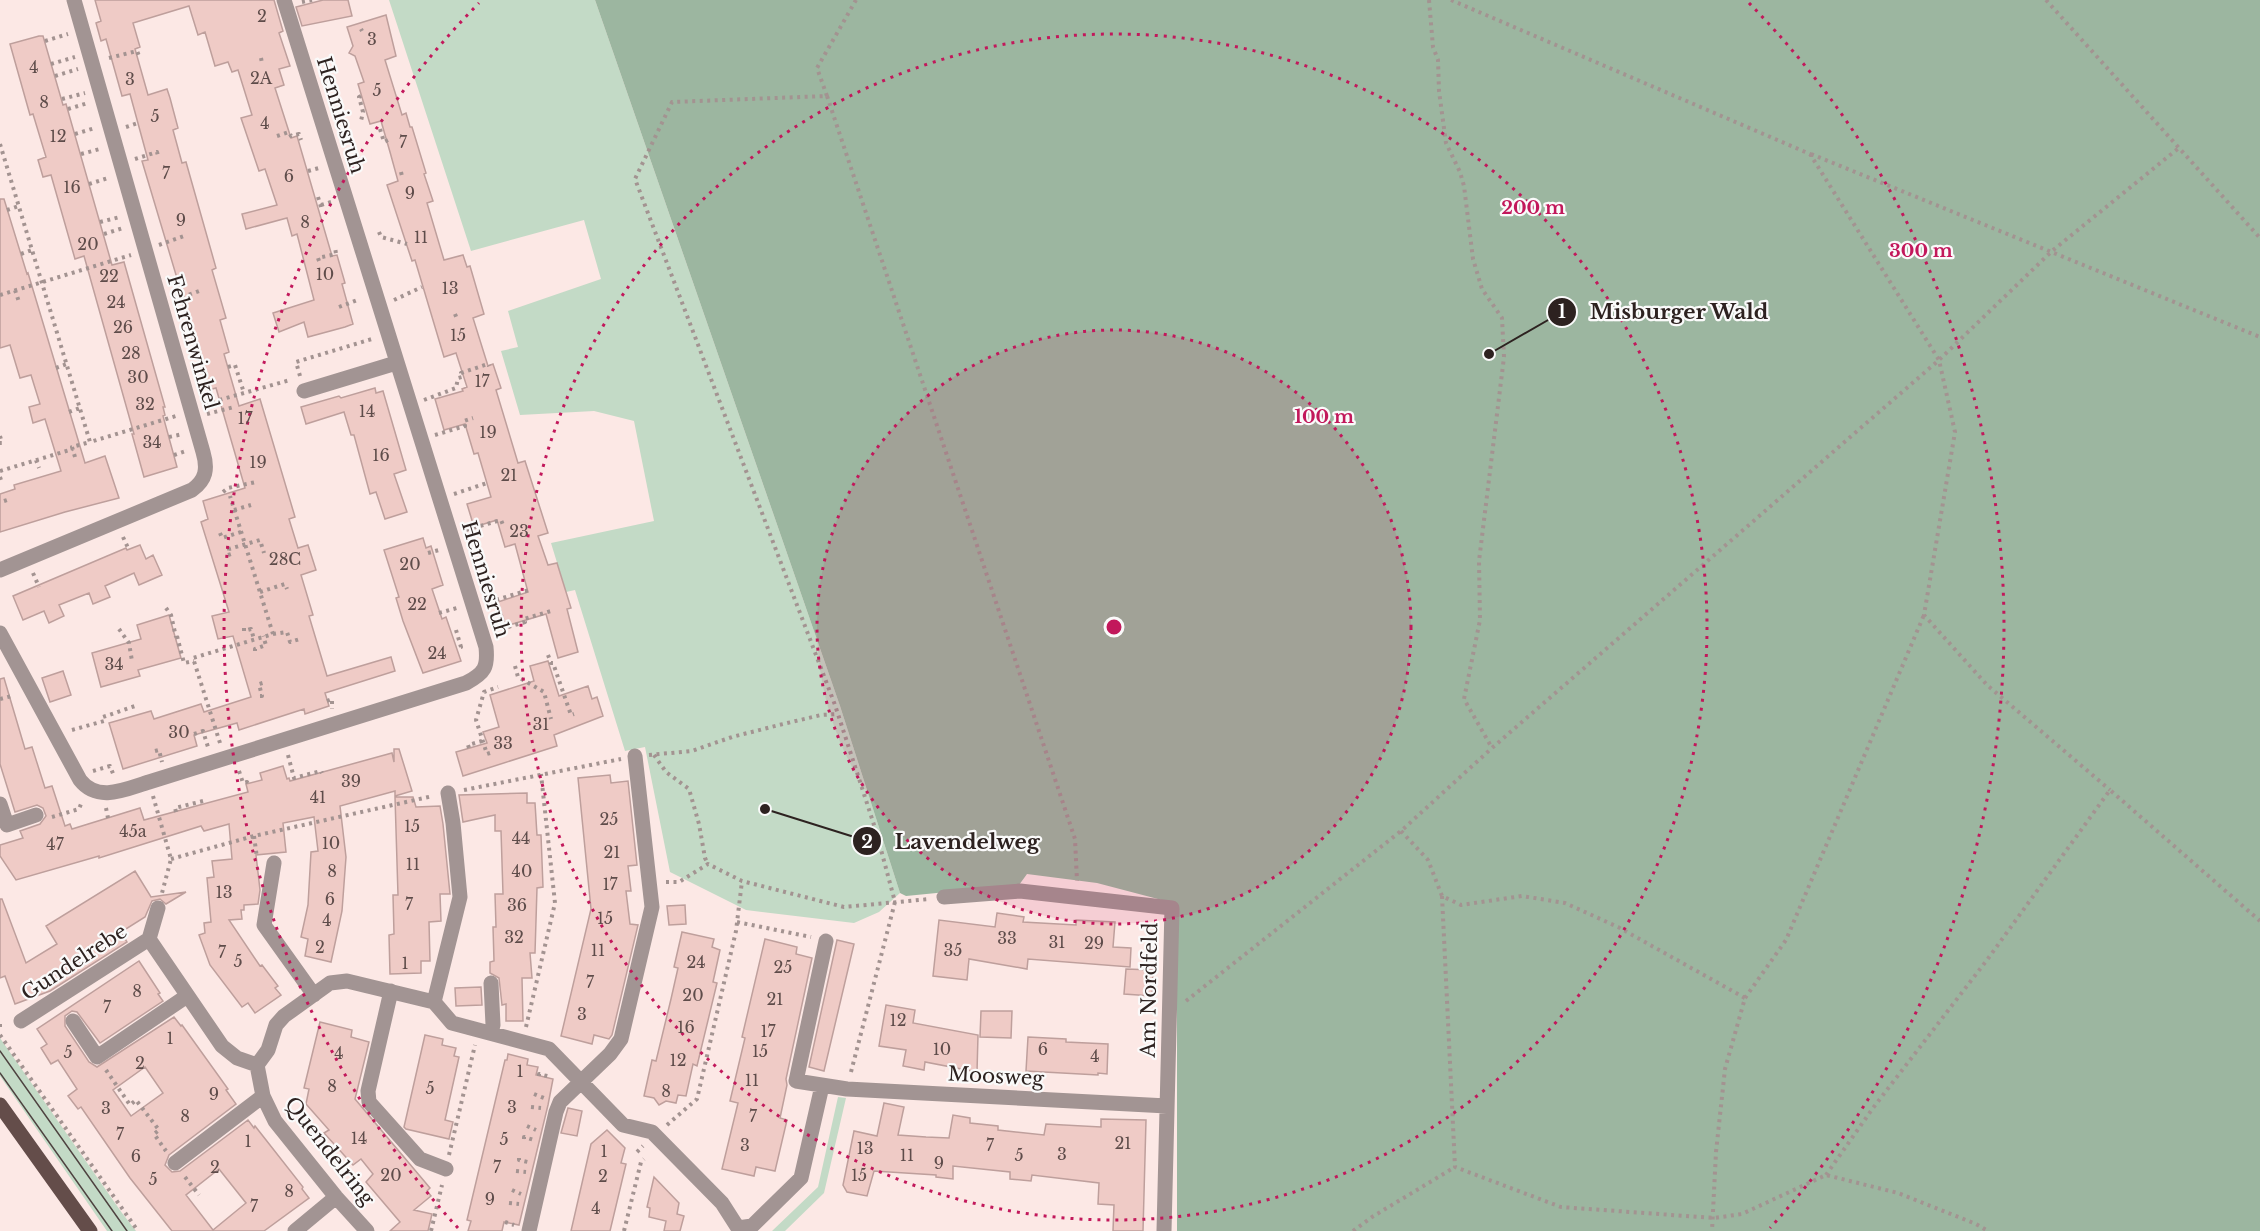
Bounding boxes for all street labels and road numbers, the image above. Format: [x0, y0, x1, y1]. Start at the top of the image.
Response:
street label: Henniesruh [312, 54, 370, 177]
street label: Fehrenwinkel [162, 272, 224, 412]
street label: Henniesruh [457, 518, 515, 641]
street label: Gundelrebe [17, 919, 131, 1005]
street label: Am Nordfeld [1136, 922, 1162, 1059]
street label: Moosweg [947, 1061, 1046, 1091]
street label: Quendelring [280, 1092, 380, 1211]

